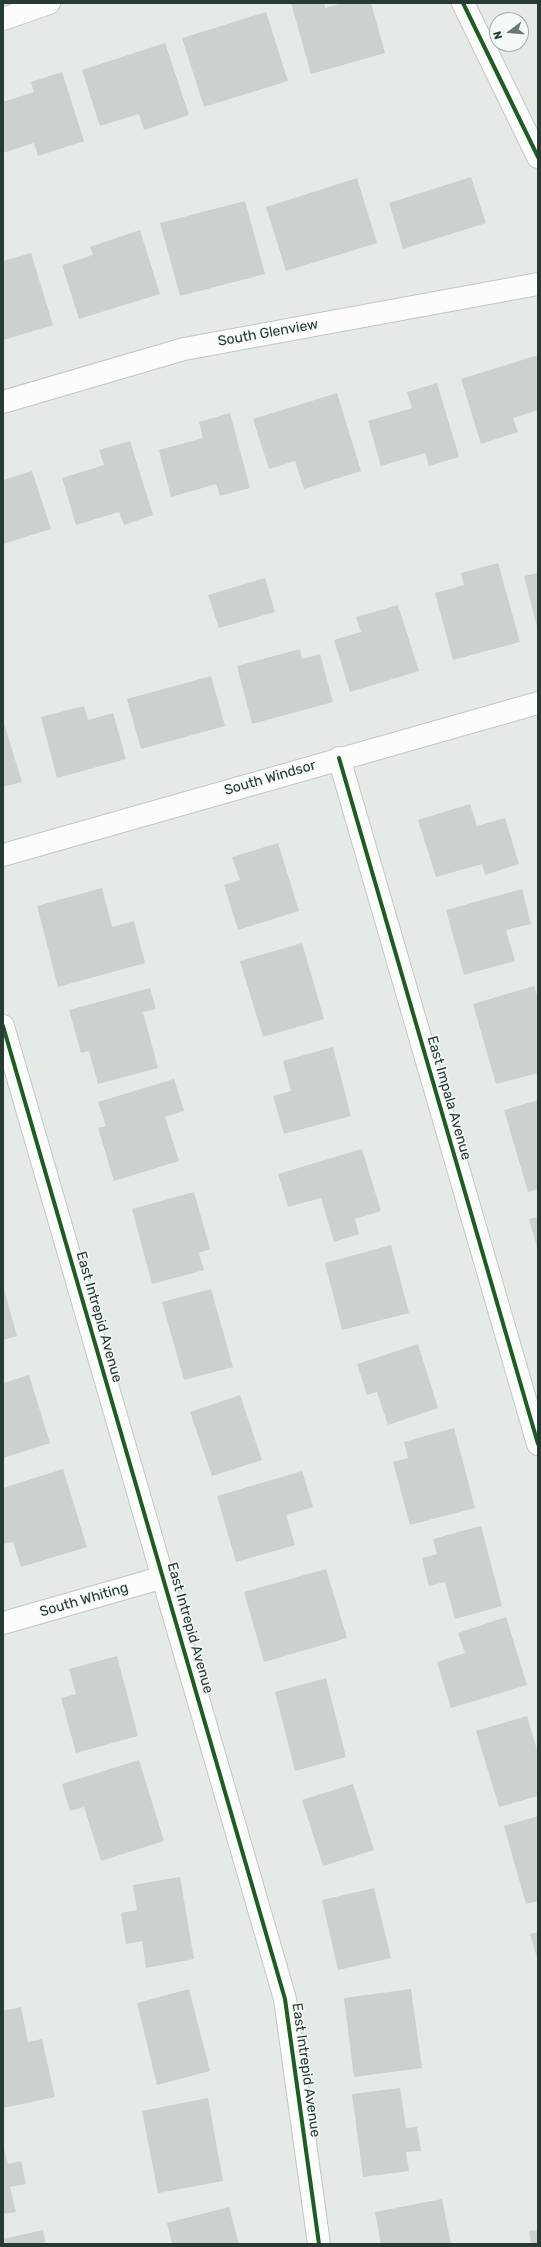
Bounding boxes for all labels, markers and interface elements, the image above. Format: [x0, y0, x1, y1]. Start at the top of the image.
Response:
north arrow [489, 12, 529, 52]
text: N [491, 30, 505, 41]
street label: South Glenview [216, 316, 320, 350]
street label: South Windsor [222, 757, 318, 799]
street label: East Impala Avenue [423, 1034, 475, 1162]
street label: East Intrepid Avenue [72, 1250, 126, 1384]
street label: East Intrepid Avenue [163, 1561, 217, 1695]
street label: South Whiting [38, 1579, 130, 1621]
street label: East Intrepid Avenue [288, 2002, 324, 2138]

